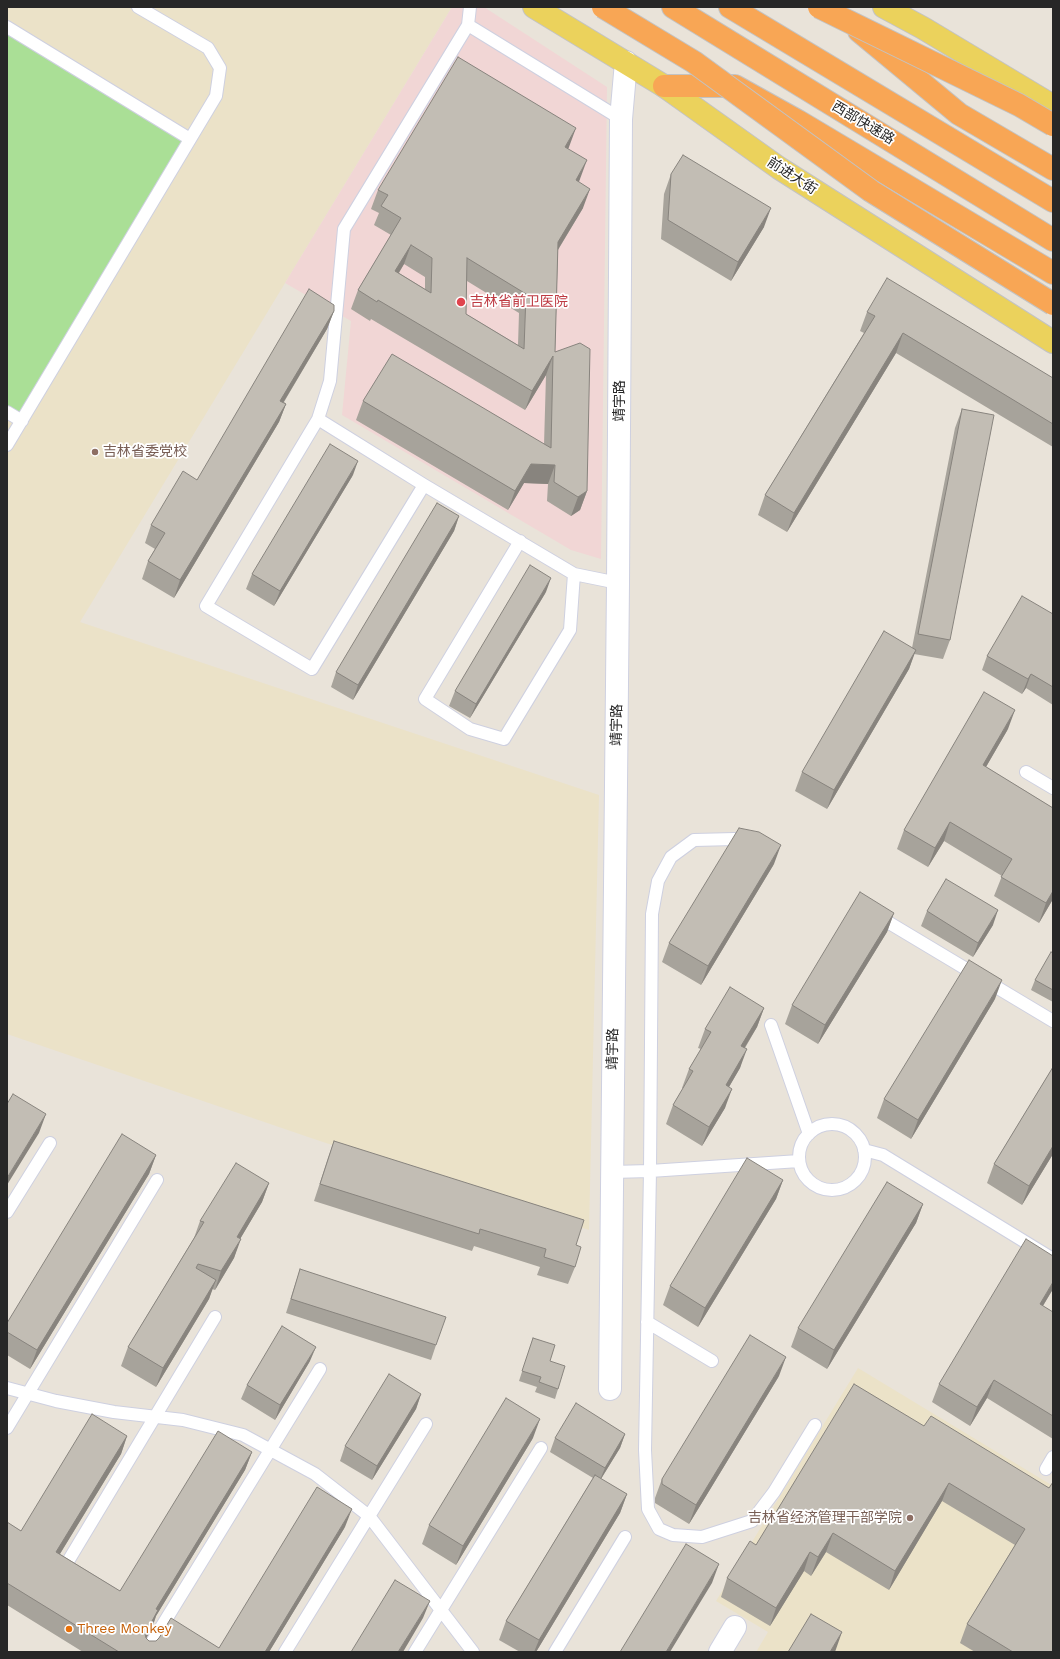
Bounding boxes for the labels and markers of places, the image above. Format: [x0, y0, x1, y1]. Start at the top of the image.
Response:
place label: 吉林省前卫医院 [470, 294, 568, 310]
marker: 吉林省前卫医院 [455, 296, 467, 308]
place label: 吉林省委党校 [103, 444, 187, 460]
marker: 吉林省委党校 [90, 447, 100, 457]
place label: 吉林省经济管理干部学院 [748, 1510, 902, 1526]
marker: 吉林省经济管理干部学院 [905, 1513, 915, 1523]
place label: Three Monkey [77, 1621, 172, 1637]
marker: Three Monkey [64, 1624, 74, 1634]

